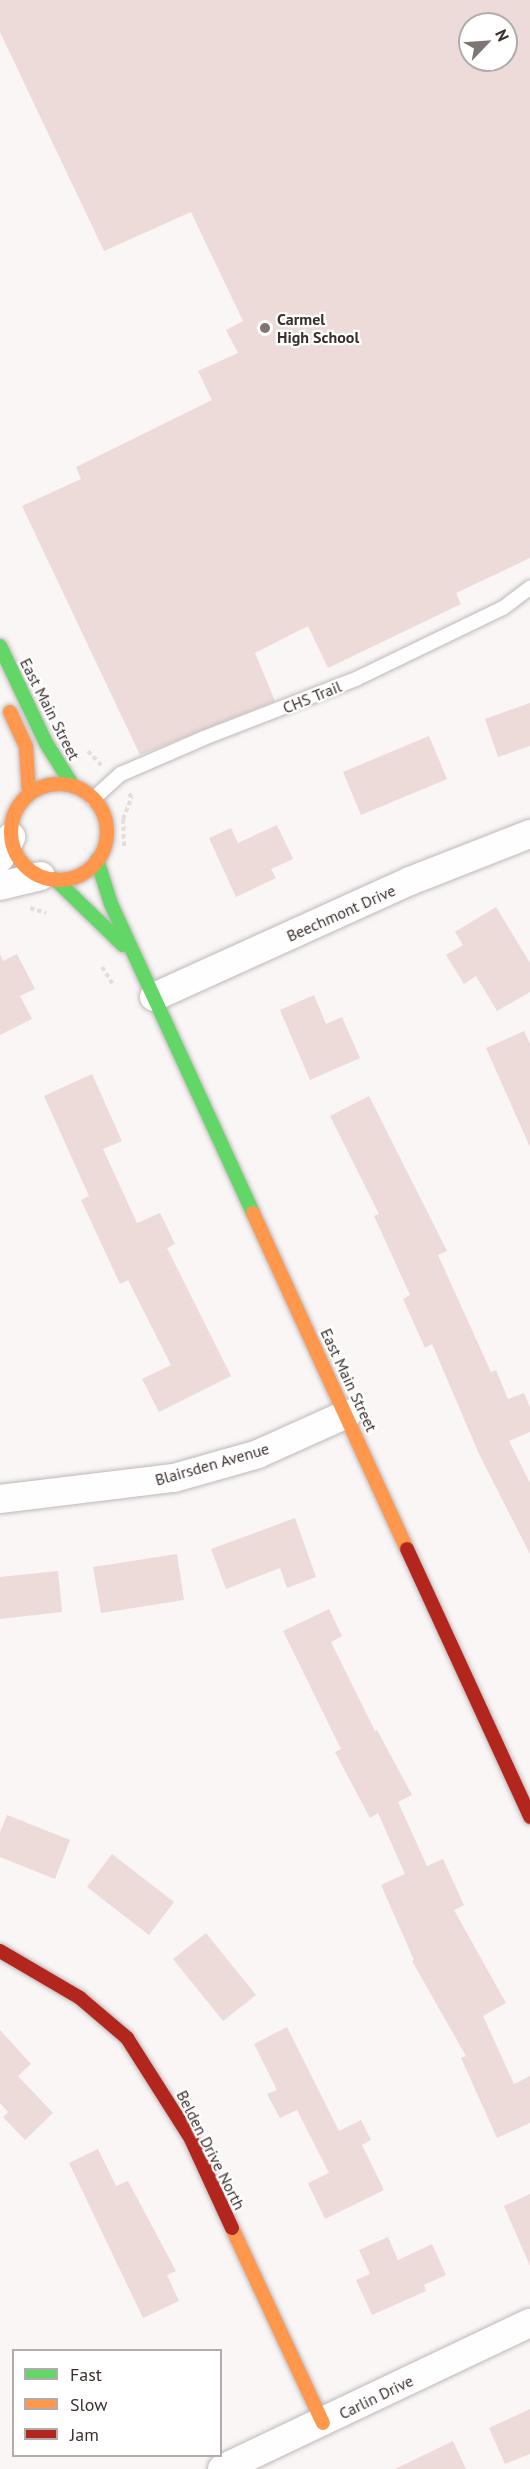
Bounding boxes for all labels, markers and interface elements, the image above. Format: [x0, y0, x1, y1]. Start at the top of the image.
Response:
north arrow [458, 12, 518, 72]
text: N [491, 26, 514, 44]
place label: Carmel High School [277, 309, 359, 347]
marker: Carmel High School [258, 321, 272, 335]
street label: East Main Street [16, 655, 84, 763]
street label: CHS Trail [280, 676, 344, 718]
street label: Beechmont Drive [284, 880, 398, 946]
street label: East Main Street [317, 1325, 381, 1435]
street label: Blairsden Avenue [153, 1438, 271, 1490]
street label: Belden Drive North [173, 2087, 249, 2213]
legend [12, 2349, 222, 2457]
text: Fast [70, 2363, 102, 2386]
street label: Carlin Drive [336, 2371, 416, 2423]
text: Slow [70, 2393, 108, 2416]
text: Jam [70, 2423, 99, 2446]

